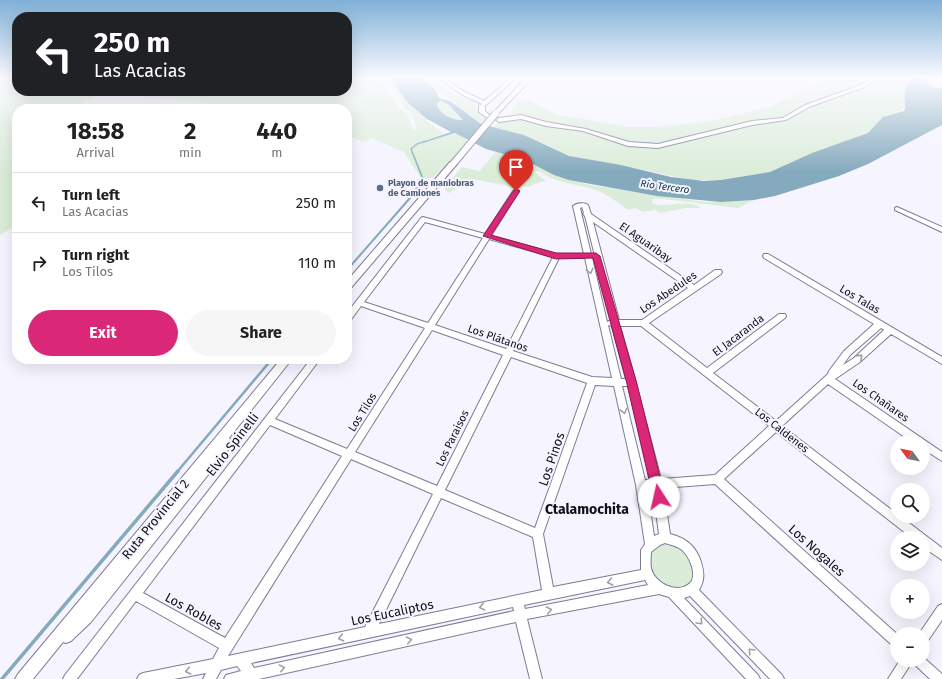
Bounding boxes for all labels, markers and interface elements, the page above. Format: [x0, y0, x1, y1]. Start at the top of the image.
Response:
text: 250 m [94, 26, 170, 59]
icon: left [28, 28, 80, 80]
text: Las Acacias [94, 60, 186, 82]
text: 18:58 [67, 117, 124, 145]
text: 2 [184, 117, 197, 145]
text: 440 [256, 117, 297, 145]
text: Arrival [77, 145, 115, 160]
text: min [179, 145, 202, 160]
text: m [271, 145, 282, 160]
pin [499, 150, 533, 191]
icon: arrive [505, 156, 527, 178]
water label: Río Tercero [640, 177, 690, 196]
place label: Playon de maniobras de Camiones [388, 178, 474, 198]
marker: Playon de maniobras de Camiones [375, 183, 385, 193]
text: Turn left [62, 186, 120, 204]
icon: left [28, 192, 50, 214]
text: 250 m [296, 194, 336, 212]
text: Las Acacias [62, 204, 128, 219]
street label: El Aguaribay [617, 220, 675, 266]
text: Turn right [62, 246, 129, 264]
icon: right [28, 252, 50, 274]
text: 110 m [298, 254, 336, 272]
text: Los Tilos [62, 264, 113, 279]
one-way arrow [586, 268, 594, 274]
street label: Los Abedules [637, 269, 699, 316]
street label: Los Talas [837, 282, 882, 317]
button: Exit [28, 310, 178, 356]
button: Share [186, 310, 336, 356]
street label: El Jacaranda [710, 312, 767, 359]
street label: Los Plátanos [466, 322, 530, 355]
one-way arrow [855, 354, 863, 361]
street label: Los Chañares [850, 376, 911, 425]
street label: Los Tilos [345, 391, 379, 434]
street label: Los Caldenes [752, 405, 811, 456]
street label: Los Paraisos [433, 408, 472, 469]
one-way arrow [619, 408, 627, 414]
street label: Elvio Spinelli [203, 410, 262, 479]
street label: Los Pinos [535, 430, 568, 488]
north arrow [890, 435, 930, 475]
map controls [890, 435, 930, 667]
street label: Ruta Provincial 2 [119, 476, 192, 562]
position arrow [638, 476, 680, 518]
button: search [890, 483, 930, 523]
district label: Ctalamochita [545, 501, 629, 518]
street label: Los Nogales [786, 521, 848, 579]
button: layers [890, 531, 930, 571]
one-way arrow [606, 577, 613, 585]
button: + [890, 579, 930, 619]
street label: Los Robles [163, 590, 225, 633]
street label: Los Eucaliptos [349, 596, 435, 629]
one-way arrow [479, 603, 485, 611]
one-way arrow [546, 606, 553, 614]
one-way arrow [695, 617, 703, 625]
button: − [890, 627, 930, 667]
one-way arrow [338, 633, 344, 641]
one-way arrow [406, 636, 412, 644]
one-way arrow [748, 648, 756, 656]
one-way arrow [279, 664, 285, 672]
one-way arrow [184, 666, 191, 674]

